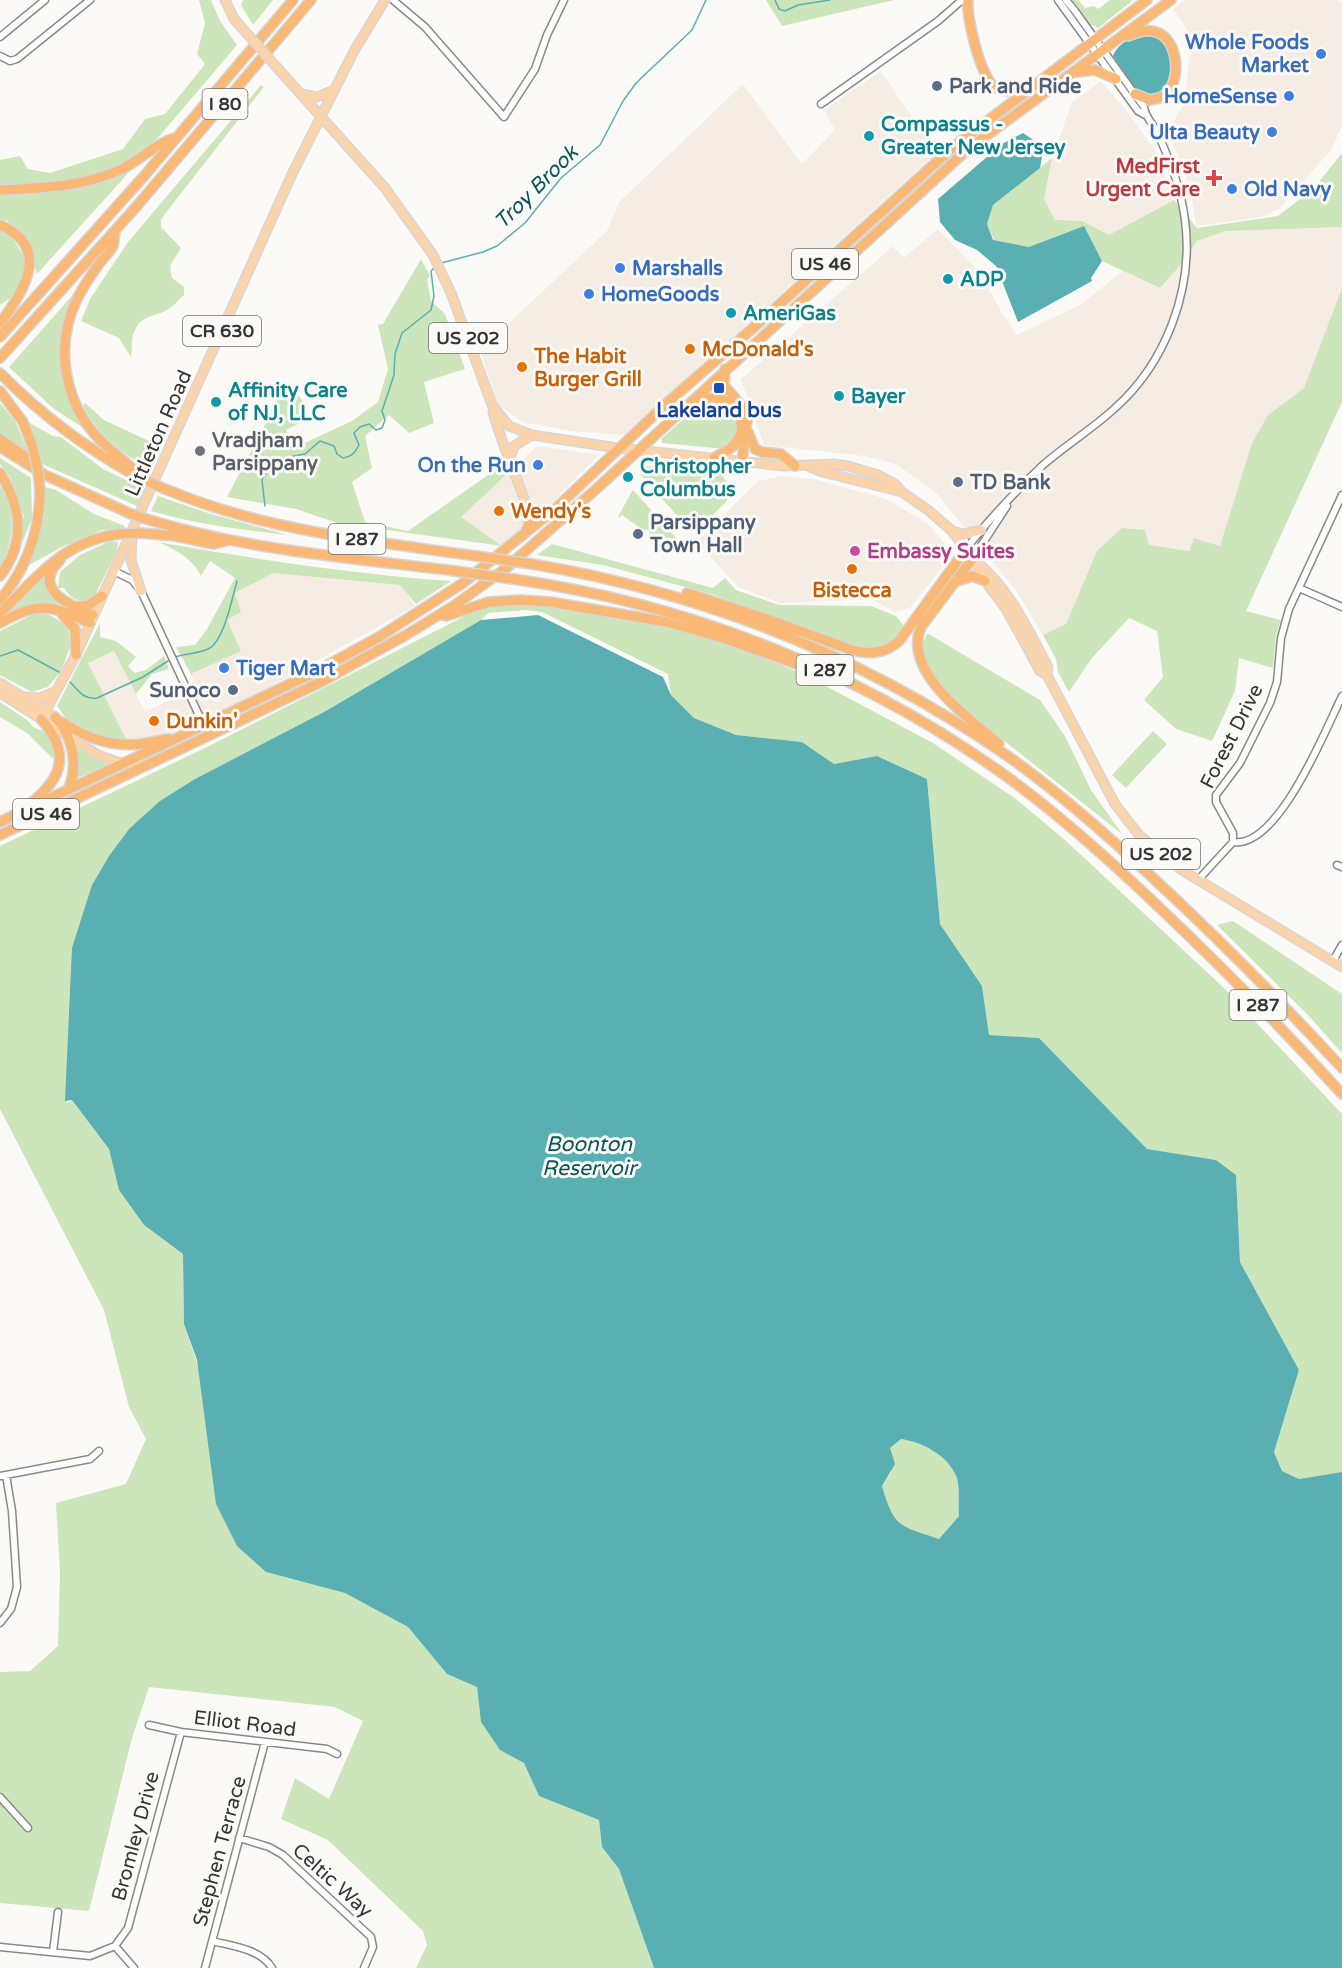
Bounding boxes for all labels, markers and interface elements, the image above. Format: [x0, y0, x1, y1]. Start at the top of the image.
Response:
place label: Whole Foods Market [1185, 31, 1309, 78]
marker: Whole Foods Market [1314, 47, 1328, 61]
place label: Park and Ride [949, 75, 1081, 99]
marker: Park and Ride [930, 79, 944, 93]
place label: HomeSense [1164, 85, 1277, 109]
road number: I 80 [202, 89, 248, 119]
marker: HomeSense [1282, 89, 1296, 103]
place label: Compassus - Greater New Jersey [881, 113, 1066, 160]
place label: Ulta Beauty [1149, 121, 1260, 145]
marker: Ulta Beauty [1265, 125, 1279, 139]
marker: Compassus - Greater New Jersey [862, 129, 876, 143]
water label: Troy Brook [489, 139, 584, 234]
place label: MedFirst Urgent Care [1085, 155, 1200, 202]
marker: MedFirst Urgent Care [1205, 169, 1223, 187]
place label: Old Navy [1244, 178, 1332, 202]
marker: Old Navy [1225, 182, 1239, 196]
road number: US 46 [792, 249, 858, 279]
place label: Marshalls [632, 257, 723, 281]
marker: Marshalls [613, 261, 627, 275]
place label: ADP [960, 268, 1004, 292]
marker: ADP [941, 272, 955, 286]
place label: HomeGoods [601, 283, 720, 307]
marker: HomeGoods [582, 287, 596, 301]
place label: AmeriGas [743, 302, 836, 326]
marker: AmeriGas [724, 306, 738, 320]
road number: CR 630 [183, 316, 261, 346]
road number: US 202 [429, 323, 507, 353]
place label: McDonald's [702, 338, 814, 362]
marker: McDonald's [683, 342, 697, 356]
place label: The Habit Burger Grill [533, 345, 642, 392]
marker: The Habit Burger Grill [515, 360, 529, 374]
street label: Littleton Road [120, 367, 197, 500]
place label: Affinity Care of NJ, LLC [228, 379, 348, 426]
marker: Lakeland bus [712, 381, 726, 395]
place label: Bayer [851, 385, 906, 409]
marker: Bayer [832, 389, 846, 403]
marker: Affinity Care of NJ, LLC [209, 395, 223, 409]
place label: Lakeland bus [656, 399, 782, 423]
place label: Vradjham Parsippany [212, 429, 318, 476]
marker: Vradjham Parsippany [193, 444, 207, 458]
place label: On the Run [418, 454, 526, 478]
place label: Christopher Columbus [640, 455, 752, 502]
marker: On the Run [531, 458, 545, 472]
marker: Christopher Columbus [621, 470, 635, 484]
place label: TD Bank [969, 471, 1051, 495]
marker: TD Bank [951, 475, 965, 489]
place label: Wendy's [511, 500, 592, 524]
marker: Wendy's [492, 504, 506, 518]
place label: Parsippany Town Hall [649, 511, 756, 558]
road number: I 287 [328, 524, 386, 554]
marker: Parsippany Town Hall [631, 527, 645, 541]
place label: Embassy Suites [867, 540, 1015, 564]
marker: Embassy Suites [848, 544, 862, 558]
marker: Bistecca [845, 562, 859, 576]
place label: Bistecca [812, 579, 892, 603]
road number: I 287 [796, 655, 854, 685]
place label: Tiger Mart [235, 657, 336, 681]
marker: Tiger Mart [217, 661, 231, 675]
place label: Sunoco [150, 679, 221, 703]
street label: Forest Drive [1195, 680, 1268, 793]
marker: Sunoco [226, 683, 240, 697]
place label: Dunkin' [166, 710, 238, 734]
marker: Dunkin' [147, 714, 161, 728]
road number: US 46 [13, 799, 79, 829]
road number: US 202 [1122, 839, 1200, 869]
road number: I 287 [1230, 990, 1286, 1020]
water label: Boonton Reservoir [542, 1132, 639, 1181]
street label: Elliot Road [192, 1706, 297, 1742]
street label: Bromley Drive [107, 1769, 165, 1904]
street label: Stephen Terrace [188, 1773, 252, 1929]
street label: Celtic Way [287, 1839, 378, 1923]

